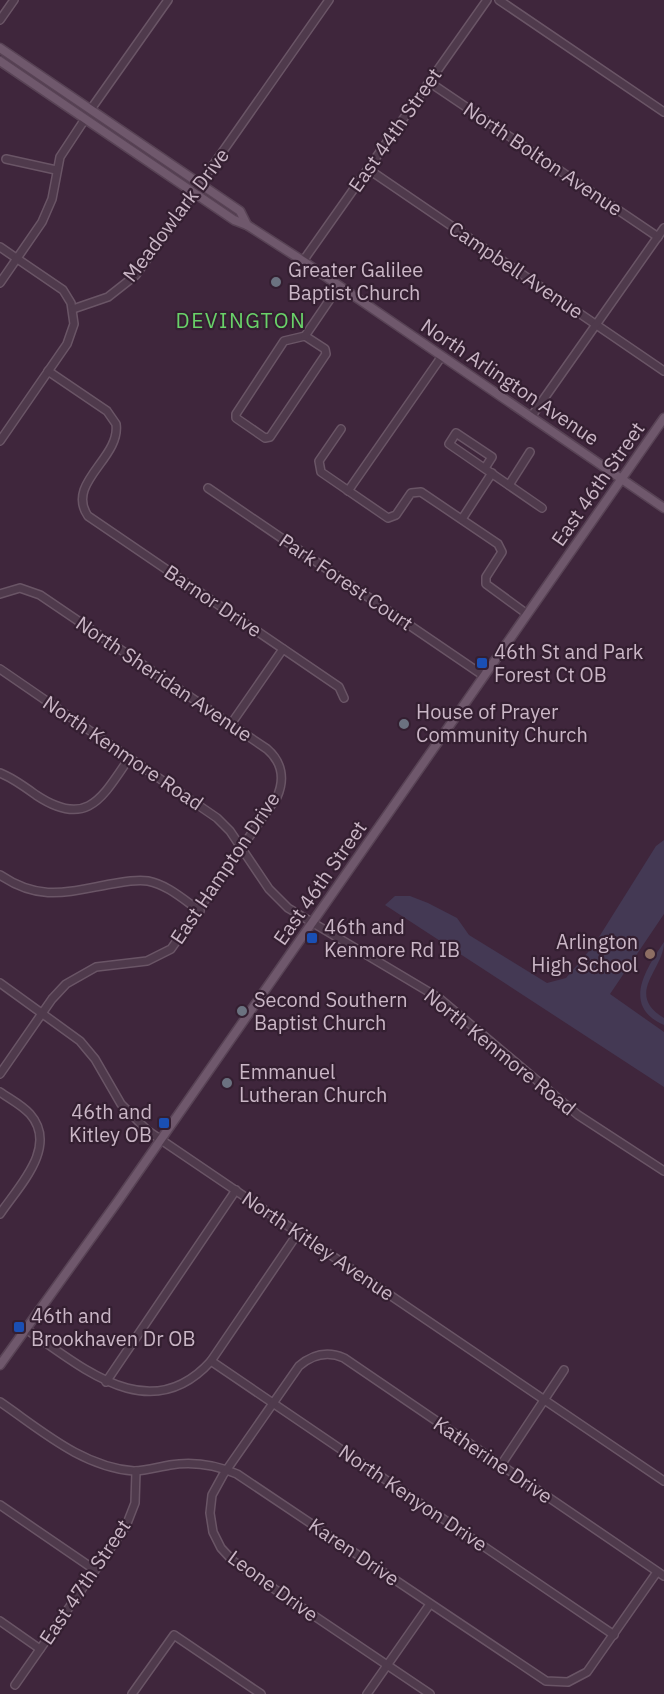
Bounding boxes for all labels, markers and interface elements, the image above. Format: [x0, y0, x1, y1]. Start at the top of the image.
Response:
street label: East 44th Street [342, 62, 447, 197]
street label: North Bolton Avenue [458, 95, 628, 222]
street label: Meadowlark Drive [116, 142, 235, 287]
street label: Campbell Avenue [444, 214, 589, 325]
place label: Greater Galilee Baptist Church [288, 256, 423, 306]
marker: Greater Galilee Baptist Church [269, 275, 283, 289]
district label: DEVINGTON [176, 306, 306, 334]
street label: North Arlington Avenue [416, 312, 605, 451]
street label: East 46th Street [545, 416, 650, 551]
street label: Park Forest Court [274, 527, 419, 636]
street label: Barnor Drive [159, 558, 267, 643]
street label: North Sheridan Avenue [71, 609, 258, 748]
place label: 46th St and Park Forest Ct OB [494, 638, 644, 688]
marker: 46th St and Park Forest Ct OB [475, 656, 489, 670]
street label: North Kenmore Road [38, 689, 209, 816]
place label: House of Prayer Community Church [416, 698, 588, 748]
marker: House of Prayer Community Church [397, 717, 411, 731]
street label: East Hampton Drive [164, 786, 286, 949]
street label: East 46th Street [267, 815, 372, 950]
place label: 46th and Kenmore Rd IB [324, 913, 460, 963]
place label: Arlington High School [531, 928, 638, 978]
marker: 46th and Kenmore Rd IB [305, 931, 319, 945]
marker: Arlington High School [643, 947, 657, 961]
street label: North Kenmore Road [419, 982, 582, 1121]
place label: Second Southern Baptist Church [254, 986, 408, 1036]
marker: Second Southern Baptist Church [235, 1004, 249, 1018]
place label: Emmanuel Lutheran Church [239, 1058, 387, 1108]
marker: Emmanuel Lutheran Church [220, 1076, 234, 1090]
place label: 46th and Kitley OB [69, 1098, 152, 1148]
marker: 46th and Kitley OB [157, 1116, 171, 1130]
street label: North Kitley Avenue [237, 1185, 400, 1307]
place label: 46th and Brookhaven Dr OB [31, 1302, 196, 1352]
marker: 46th and Brookhaven Dr OB [12, 1320, 26, 1334]
street label: Katherine Drive [428, 1410, 558, 1509]
street label: North Kenyon Drive [334, 1438, 493, 1557]
street label: Karen Drive [304, 1511, 405, 1592]
street label: East 47th Street [33, 1514, 136, 1650]
street label: Leone Drive [223, 1544, 324, 1628]

